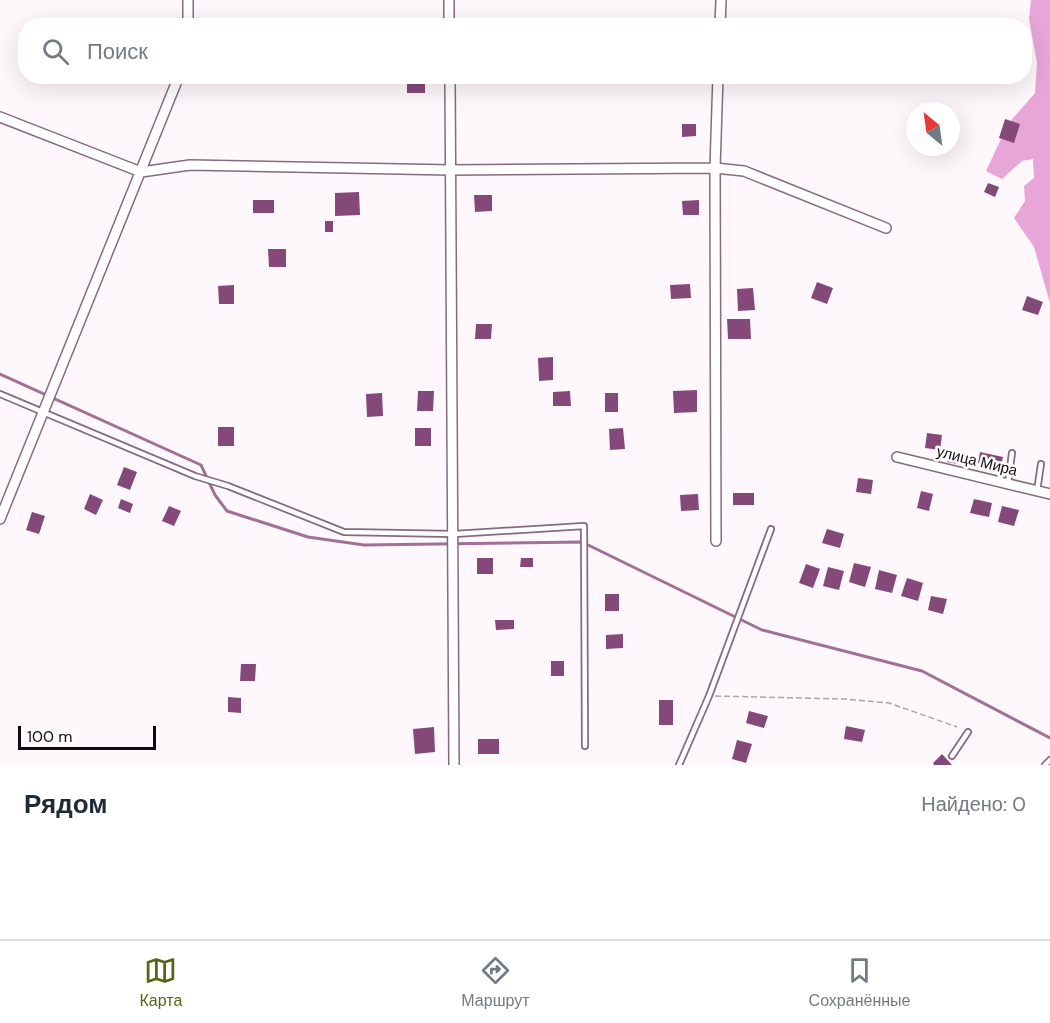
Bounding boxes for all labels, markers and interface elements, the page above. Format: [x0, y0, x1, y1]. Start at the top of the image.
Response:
search box [18, 18, 1032, 84]
icon: search [39, 35, 72, 68]
text: Поиск [87, 37, 148, 66]
north arrow [906, 102, 960, 156]
street label: улица Мира [934, 441, 1020, 481]
scale bar [18, 723, 156, 750]
text: 100 m [27, 726, 72, 747]
text: Рядом [24, 787, 107, 821]
text: Найдено: 0 [921, 791, 1026, 817]
tab: Карта [140, 954, 182, 1011]
tab: Маршрут [461, 954, 530, 1011]
tab: Сохранённые [809, 954, 910, 1011]

